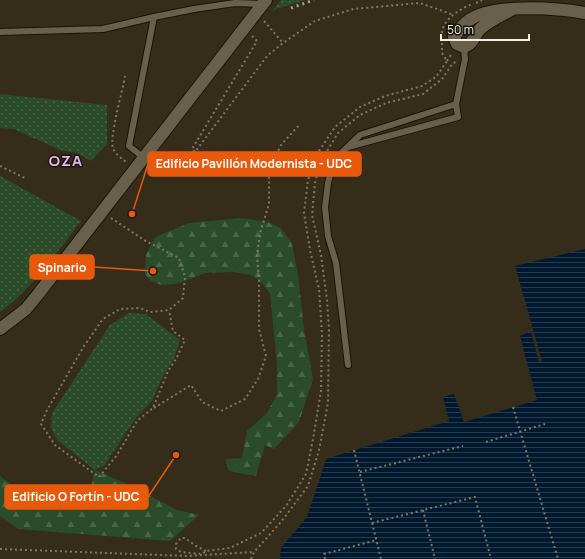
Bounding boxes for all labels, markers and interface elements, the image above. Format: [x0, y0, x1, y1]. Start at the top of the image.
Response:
scale bar [441, 16, 529, 42]
text: 50 m [447, 21, 474, 38]
district label: OZA [49, 150, 83, 171]
callout: Edificio Pavillón Modernista - UDC [148, 152, 361, 176]
text: Edificio Pavillón Modernista - UDC [156, 155, 352, 172]
callout: Spinario [30, 255, 94, 279]
text: Spinario [38, 259, 86, 276]
callout: Edificio O Fortín - UDC [5, 485, 148, 509]
text: Edificio O Fortín - UDC [12, 488, 140, 505]

